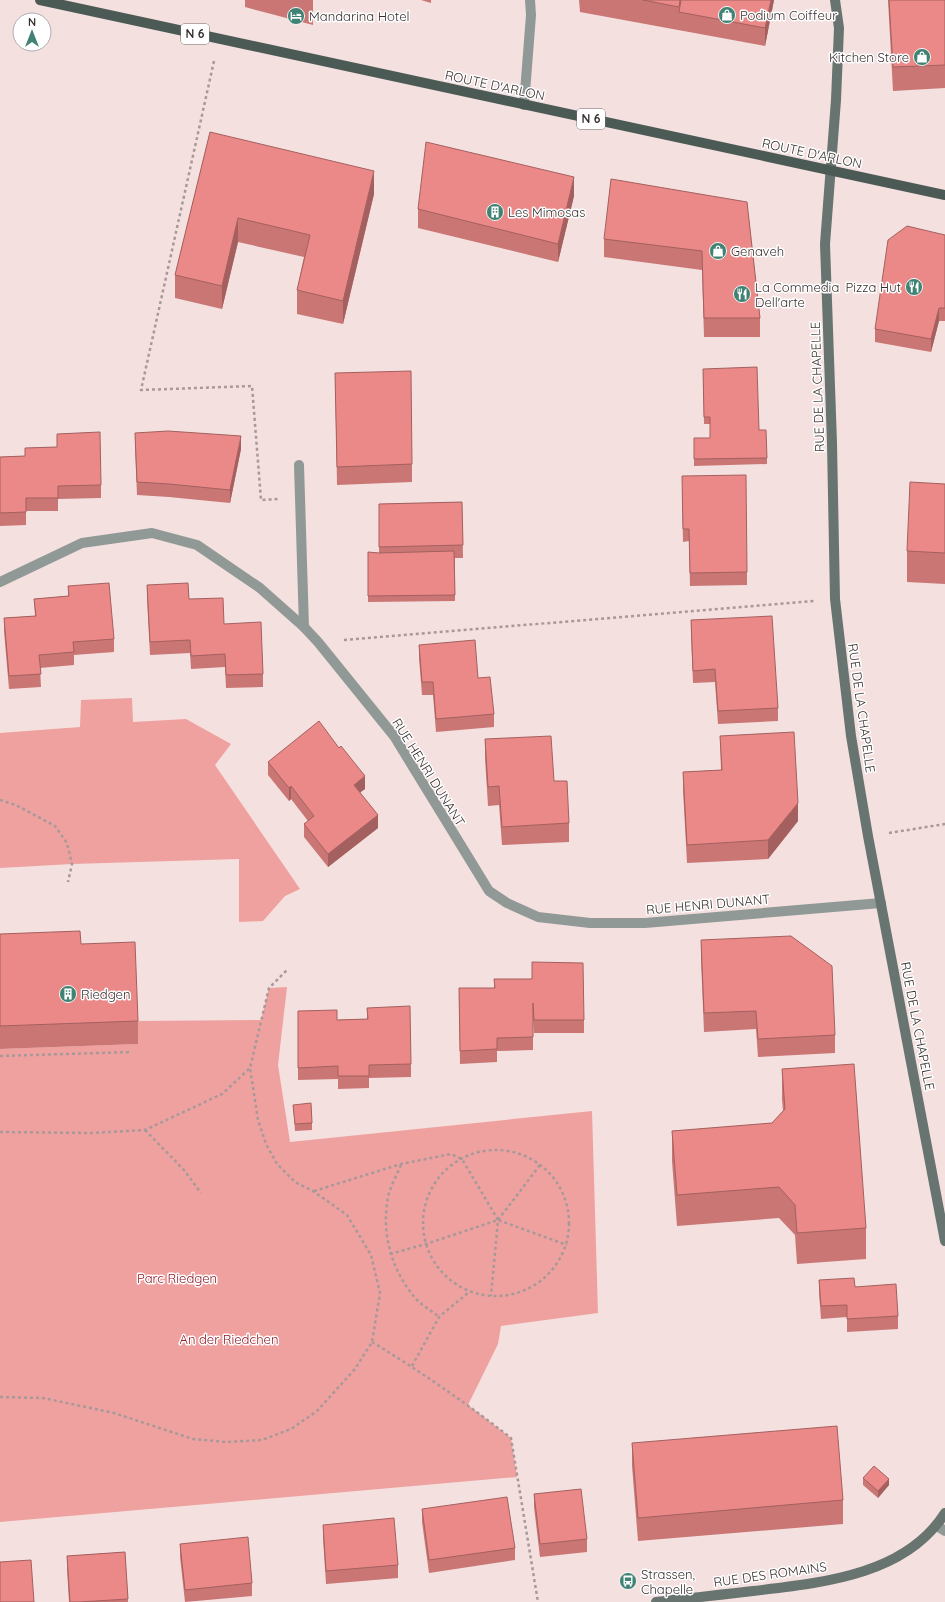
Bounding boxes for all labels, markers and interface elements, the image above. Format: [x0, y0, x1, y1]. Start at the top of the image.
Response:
shop icon: Podium Coiffeur [717, 5, 737, 25]
hotel icon: Mandarina Hotel [286, 6, 306, 26]
place label: Podium Coiffeur [740, 7, 837, 23]
place label: Mandarina Hotel [309, 8, 410, 24]
north arrow [12, 12, 52, 52]
text: N [28, 15, 36, 29]
road number: N 6 [181, 24, 209, 44]
shop icon: Kitchen Store [912, 47, 932, 67]
place label: Kitchen Store [829, 49, 909, 65]
street label: ROUTE D'ARLON [444, 67, 546, 103]
road number: N 6 [577, 109, 605, 129]
street label: ROUTE D'ARLON [761, 135, 863, 171]
building icon: Les Mimosas [485, 202, 505, 222]
place label: Les Mimosas [508, 204, 585, 220]
shop icon: Genaveh [708, 241, 728, 261]
place label: Genaveh [731, 243, 784, 259]
restaurant icon: Pizza Hut [904, 277, 924, 297]
place label: La Commedia Dell'arte [755, 279, 839, 310]
place label: Pizza Hut [845, 279, 901, 295]
restaurant icon: La Commedia Dell'arte [732, 284, 752, 304]
street label: RUE DE LA CHAPELLE [807, 321, 827, 453]
street label: RUE DE LA CHAPELLE [845, 642, 879, 774]
street label: RUE HENRI DUNANT [389, 715, 469, 829]
street label: RUE HENRI DUNANT [645, 891, 771, 917]
street label: RUE DE LA CHAPELLE [898, 960, 938, 1092]
building icon: Riedgen [58, 984, 78, 1004]
place label: Riedgen [81, 986, 130, 1002]
park label: Parc Riedgen [137, 1270, 217, 1286]
park label: An der Riedchen [180, 1331, 278, 1347]
street label: RUE DES ROMAINS [712, 1558, 828, 1590]
place label: Strassen, Chapelle [641, 1566, 695, 1597]
bus stop icon: Strassen, Chapelle [618, 1571, 638, 1591]

